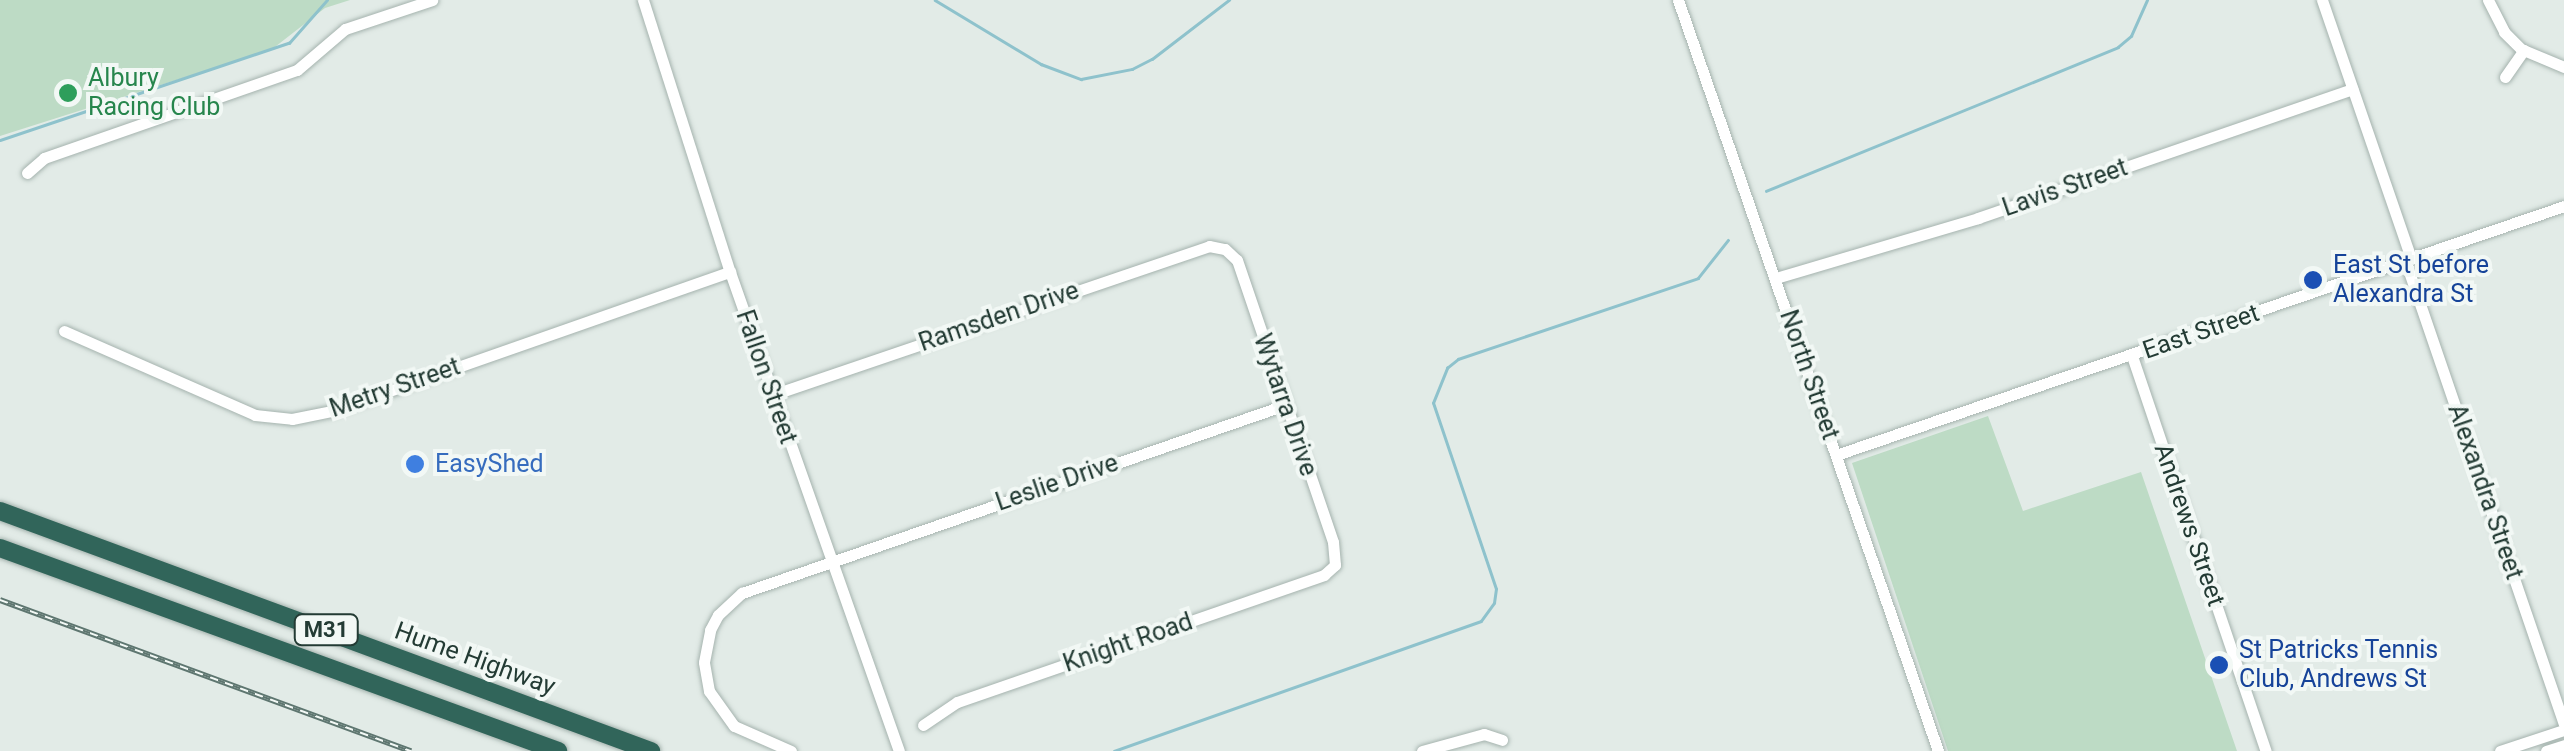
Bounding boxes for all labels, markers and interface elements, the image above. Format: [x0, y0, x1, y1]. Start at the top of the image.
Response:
place label: Albury Racing Club [88, 64, 220, 123]
marker: Albury Racing Club [57, 82, 79, 104]
street label: Lavis Street [1999, 153, 2131, 223]
place label: East St before Alexandra St [2333, 251, 2489, 310]
marker: East St before Alexandra St [2302, 269, 2324, 291]
street label: Ramsden Drive [915, 276, 1083, 358]
street label: East Street [2139, 298, 2263, 366]
street label: Fallon Street [729, 306, 803, 448]
street label: North Street [1773, 306, 1845, 444]
street label: Wytarra Drive [1247, 330, 1323, 480]
street label: Metry Street [326, 352, 464, 424]
street label: Alexandra Street [2441, 400, 2529, 584]
street label: Andrews Street [2147, 440, 2231, 610]
street label: Leslie Drive [992, 448, 1122, 518]
place label: EasyShed [435, 449, 544, 479]
marker: EasyShed [404, 453, 426, 475]
street label: Knight Road [1059, 607, 1197, 679]
road number: M31 [294, 613, 358, 647]
street label: Hume Highway [391, 616, 559, 702]
place label: St Patricks Tennis Club, Andrews St [2239, 636, 2439, 695]
marker: St Patricks Tennis Club, Andrews St [2208, 654, 2230, 676]

